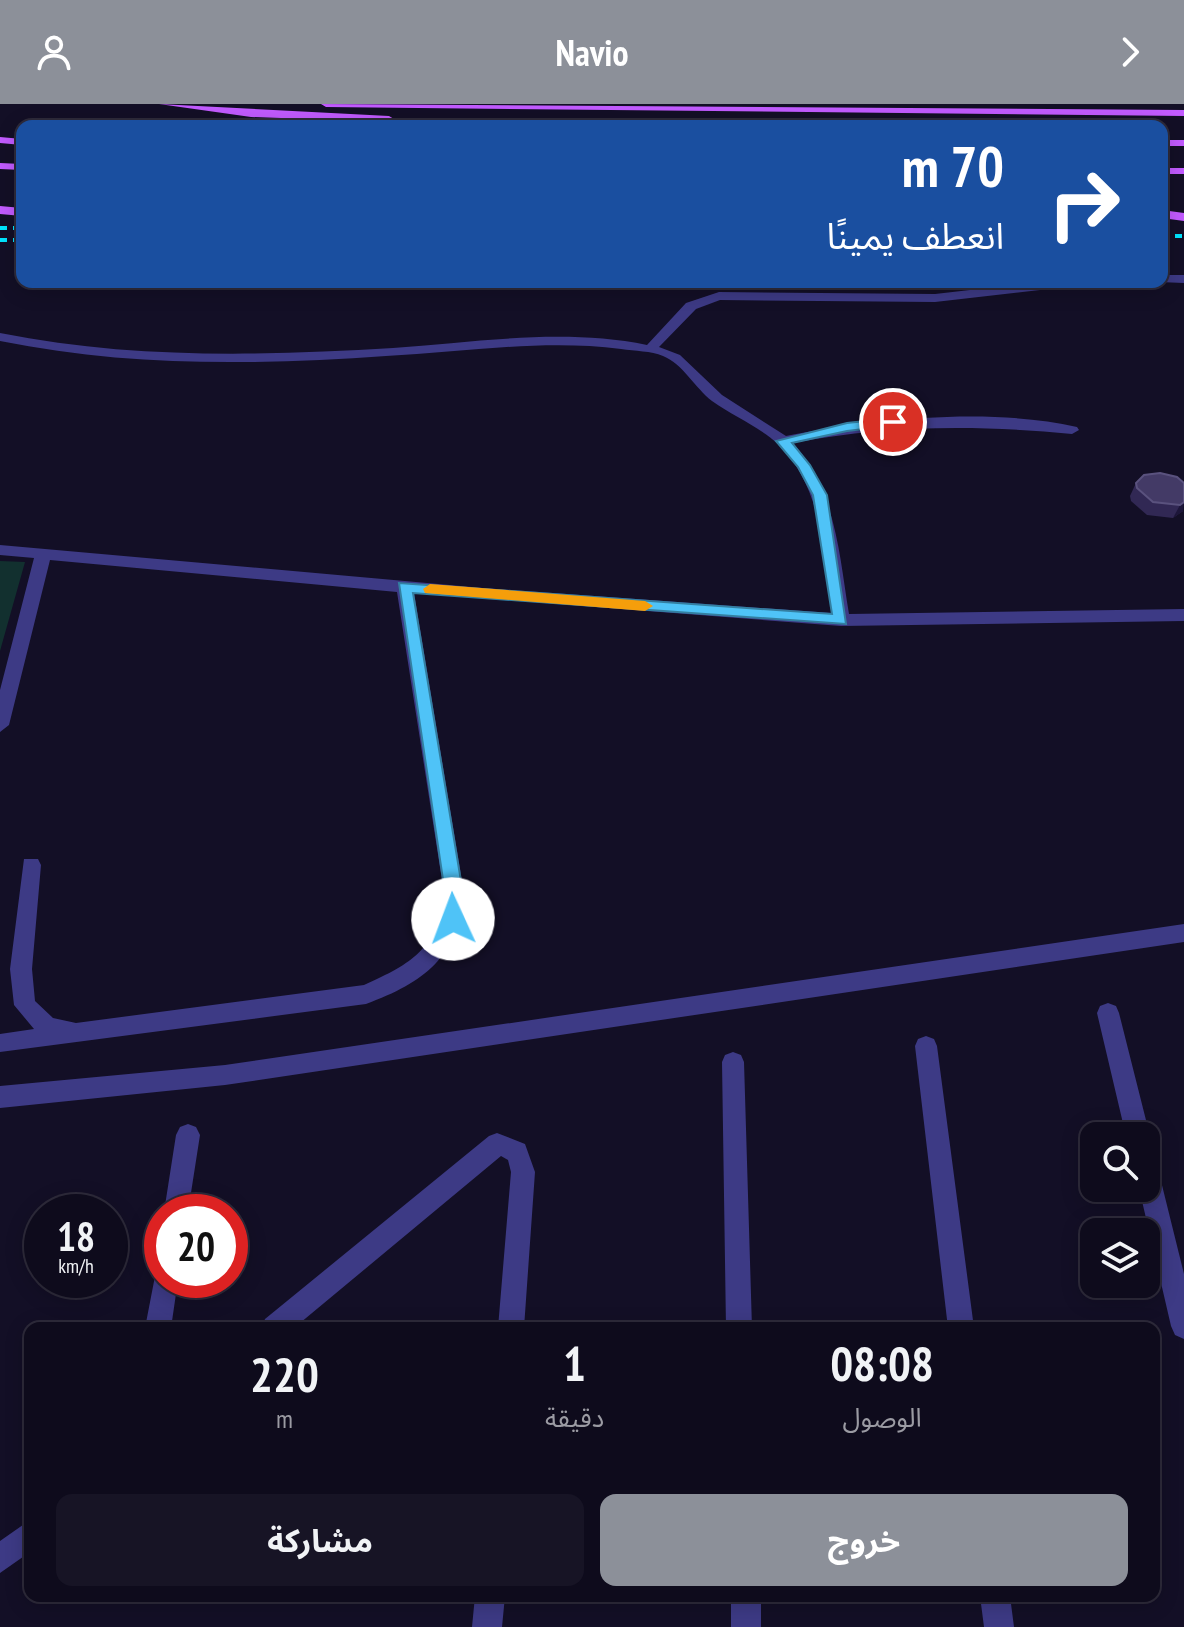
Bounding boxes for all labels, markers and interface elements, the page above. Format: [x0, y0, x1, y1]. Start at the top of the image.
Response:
text: Navio [556, 29, 628, 76]
icon: person [32, 30, 76, 74]
icon: forward [1108, 30, 1152, 74]
text: 70 m [902, 130, 1004, 202]
icon: right [1032, 152, 1136, 256]
text: انعطف يمينًا [826, 212, 1004, 259]
pin [859, 388, 927, 456]
icon: arrive [871, 400, 915, 444]
position arrow [411, 877, 495, 961]
map controls [1080, 1122, 1160, 1298]
button: search [1080, 1122, 1160, 1202]
speed limit sign: 20 [144, 1194, 248, 1298]
text: 18 [57, 1210, 95, 1262]
button: layers [1080, 1218, 1160, 1298]
text: km/h [58, 1253, 94, 1279]
text: 1 [563, 1332, 586, 1394]
text: 08:08 [830, 1332, 934, 1394]
text: 220 [250, 1343, 319, 1405]
text: دقيقة [545, 1401, 604, 1434]
text: الوصول [843, 1401, 922, 1434]
text: m [276, 1402, 293, 1435]
button: مشاركة [56, 1494, 584, 1586]
button: خروج [600, 1494, 1128, 1586]

